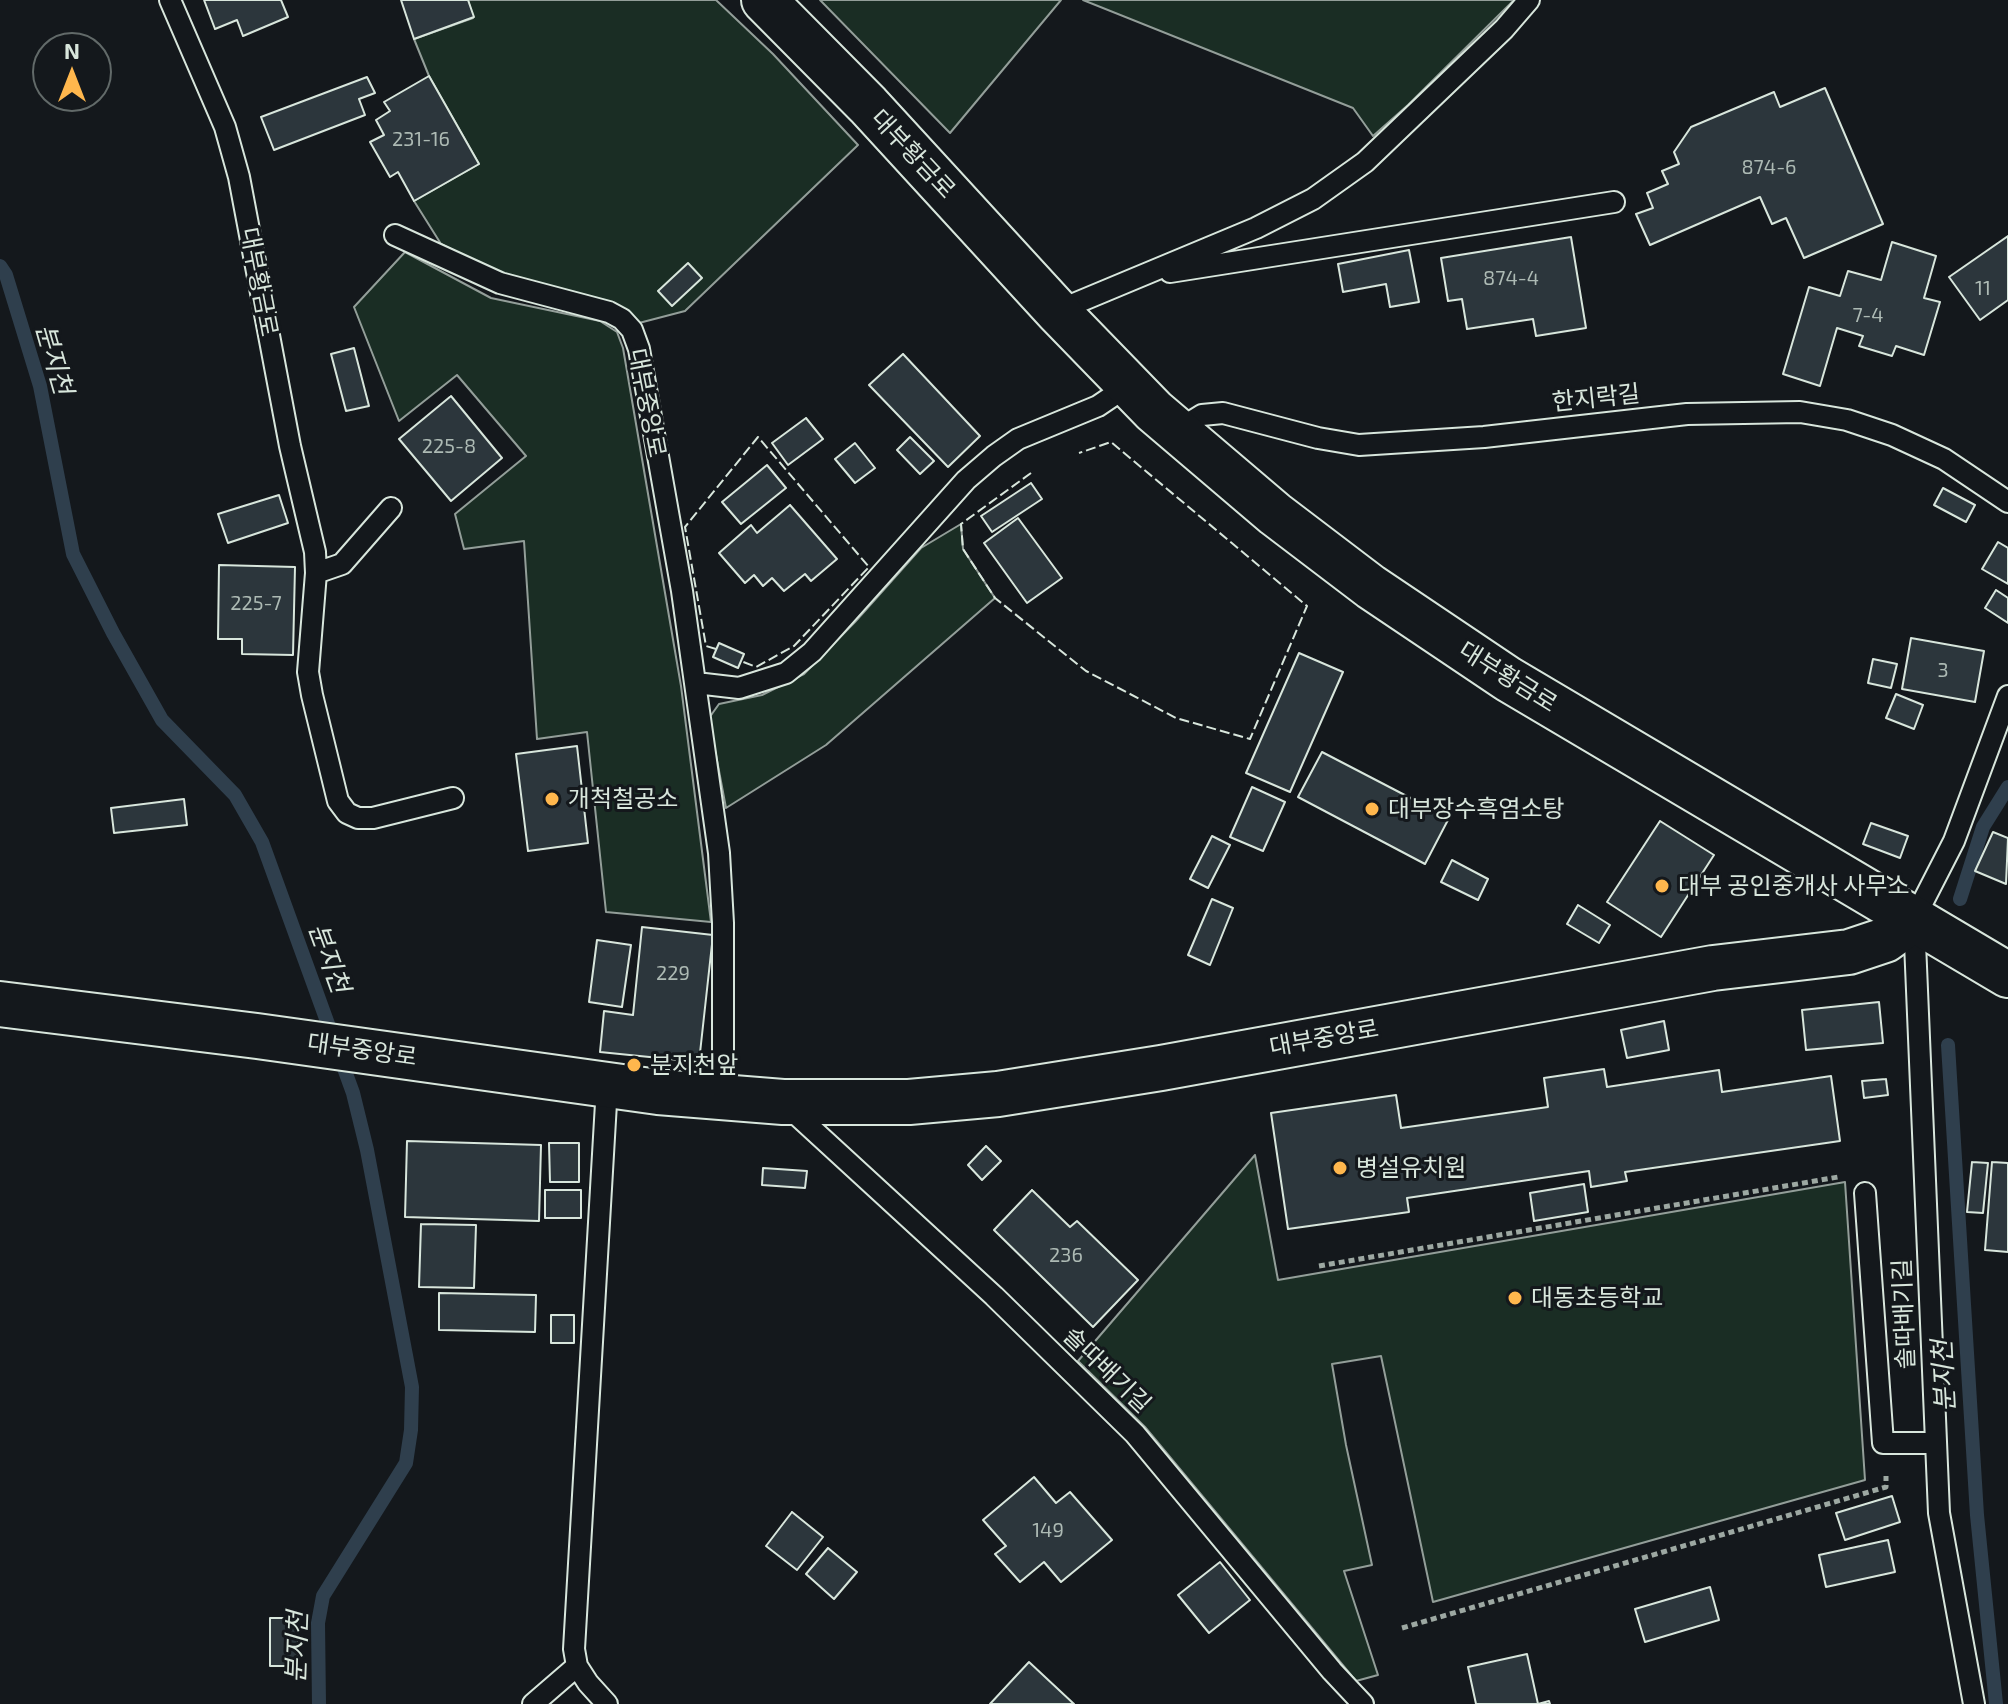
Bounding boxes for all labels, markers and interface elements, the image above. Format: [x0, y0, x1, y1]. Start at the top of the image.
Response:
north arrow [32, 32, 112, 112]
text: N [64, 37, 80, 63]
street label: 대부황금로 [865, 104, 961, 204]
house number: 231-16 [392, 127, 450, 151]
house number: 874-6 [1741, 155, 1797, 179]
street label: 대부황금로 [234, 225, 284, 339]
house number: 874-4 [1483, 266, 1539, 290]
house number: 11 [1975, 276, 1991, 300]
house number: 7-4 [1852, 303, 1884, 327]
water label: 분지천 [29, 320, 79, 398]
street label: 대부중앙로 [622, 346, 672, 460]
street label: 한지락길 [1551, 379, 1641, 417]
house number: 225-8 [422, 434, 476, 458]
house number: 225-7 [230, 591, 282, 615]
street label: 대부황금로 [1454, 636, 1562, 718]
house number: 3 [1937, 658, 1949, 682]
place label: 개척철공소 [568, 785, 678, 813]
marker: 개척철공소 [543, 790, 561, 808]
place label: 대부장수흑염소탕 [1388, 795, 1565, 823]
marker: 대부장수흑염소탕 [1363, 800, 1381, 818]
place label: 대부 공인중개사 사무소 [1678, 872, 1910, 900]
marker: 대부 공인중개사 사무소 [1653, 877, 1671, 895]
water label: 분지천 [302, 919, 356, 997]
house number: 229 [656, 961, 690, 985]
street label: 대부중앙로 [1267, 1014, 1381, 1062]
street label: 대부중앙로 [305, 1028, 419, 1072]
place label: 분지천앞 [650, 1051, 738, 1079]
marker: 분지천앞 [625, 1056, 643, 1074]
place label: 병설유치원 [1356, 1154, 1466, 1182]
marker: 병설유치원 [1331, 1159, 1349, 1177]
house number: 236 [1049, 1243, 1083, 1267]
street label: 솔따배기길 [1888, 1258, 1920, 1370]
place label: 대동초등학교 [1531, 1284, 1663, 1312]
marker: 대동초등학교 [1506, 1289, 1524, 1307]
street label: 솔따배기길 [1057, 1321, 1157, 1419]
water label: 분지천 [1927, 1339, 1961, 1413]
house number: 149 [1032, 1518, 1064, 1542]
water label: 분지천 [280, 1611, 314, 1683]

